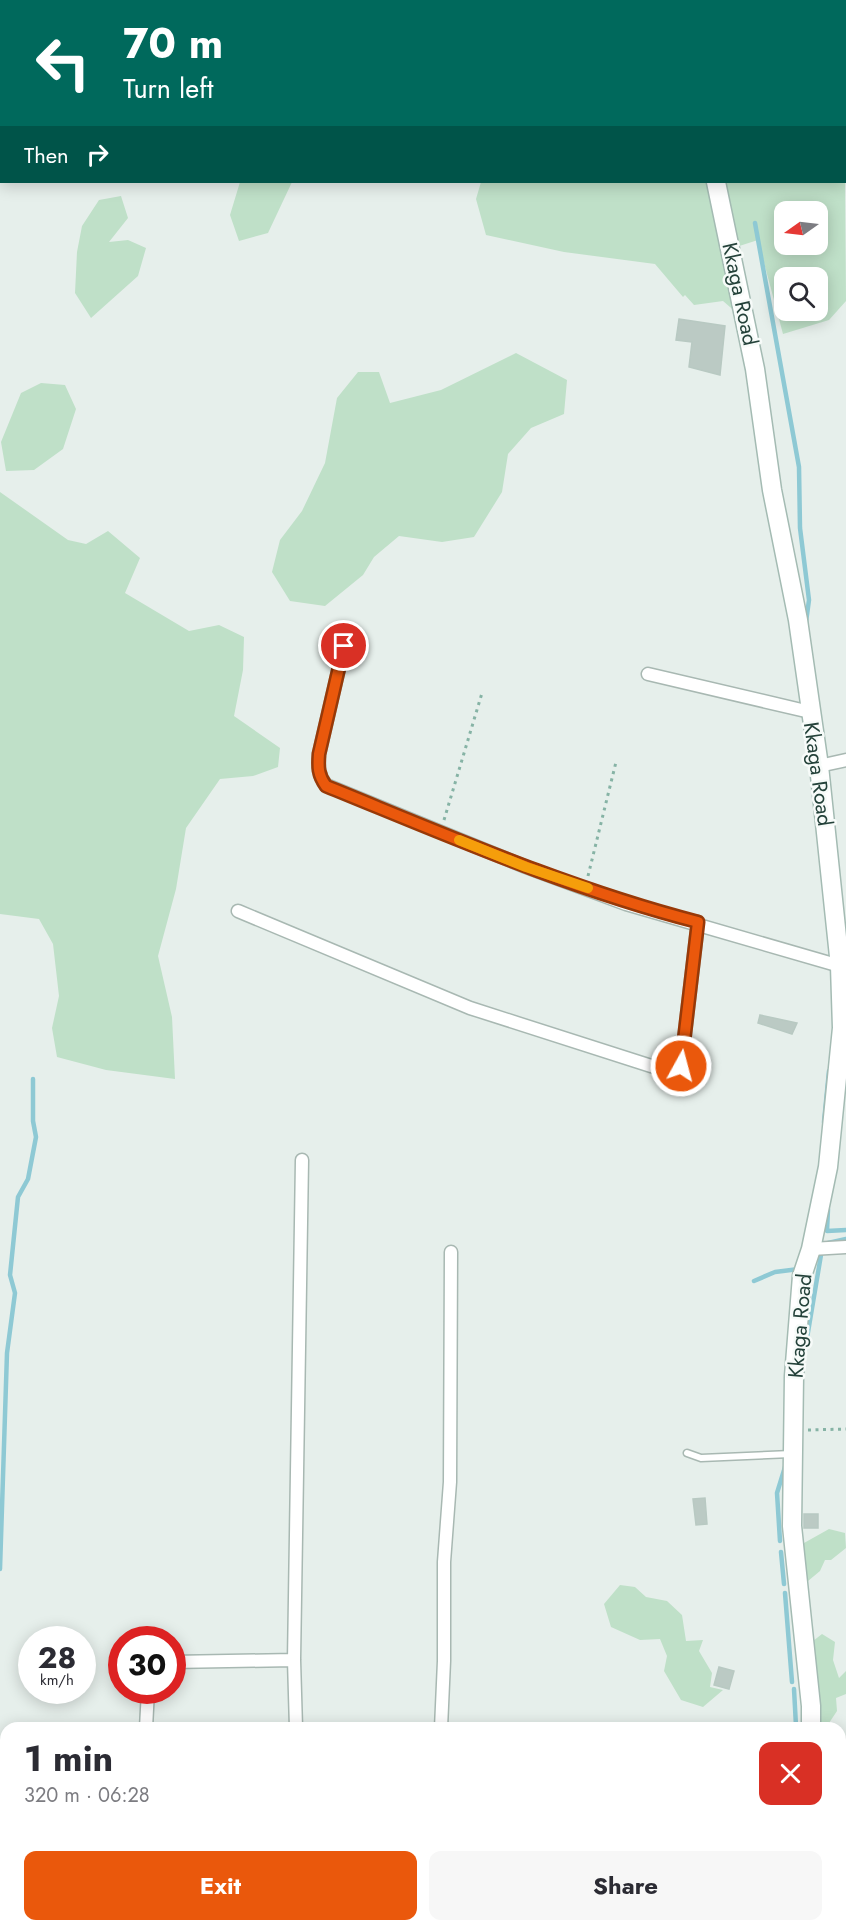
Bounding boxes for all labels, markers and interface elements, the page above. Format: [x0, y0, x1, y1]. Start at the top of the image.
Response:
text: 70 m [123, 13, 223, 74]
icon: left [24, 24, 102, 102]
text: Turn left [123, 69, 213, 108]
icon: right [81, 138, 114, 171]
text: Then [24, 139, 69, 171]
north arrow [774, 201, 828, 255]
map controls [774, 201, 828, 321]
street label: Kkaga Road [714, 240, 766, 348]
button: search [774, 267, 828, 321]
pin [318, 620, 369, 671]
icon: arrive [327, 629, 360, 662]
street label: Kkaga Road [796, 720, 840, 828]
position arrow [649, 1034, 713, 1098]
street label: Kkaga Road [780, 1272, 820, 1380]
speed limit sign: 30 [108, 1626, 186, 1704]
text: 28 [38, 1636, 76, 1679]
text: km/h [40, 1669, 74, 1691]
text: 1 min [24, 1732, 113, 1784]
button: close [759, 1742, 822, 1805]
text: 320 m · 06:28 [24, 1781, 150, 1810]
button: Exit [24, 1851, 417, 1920]
button: Share [429, 1851, 822, 1920]

